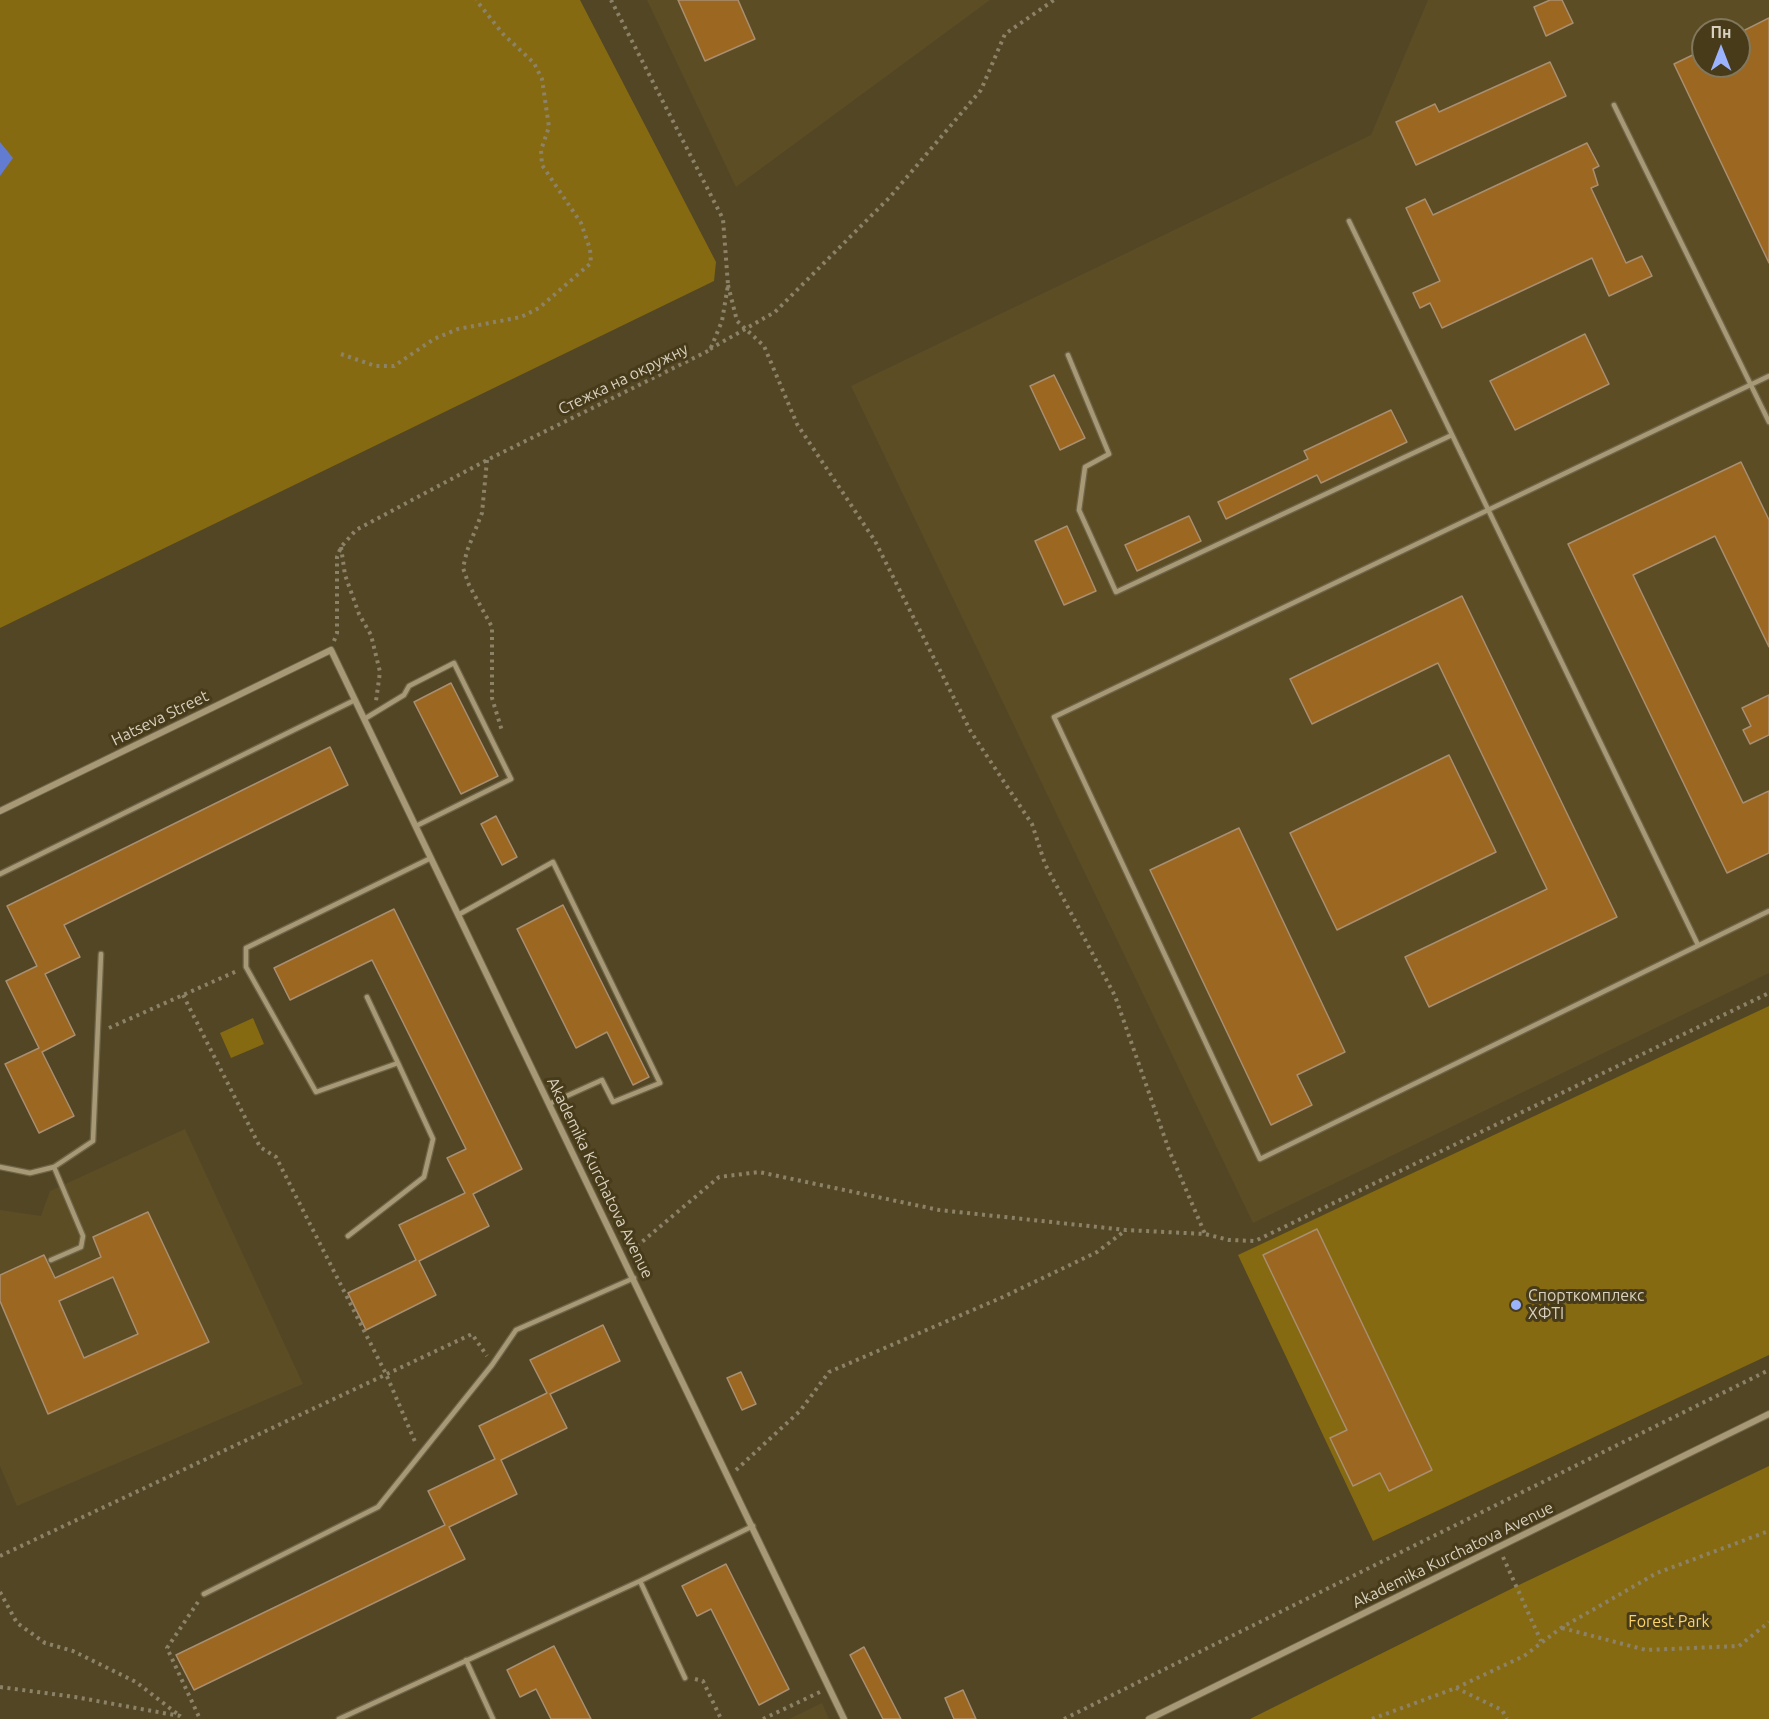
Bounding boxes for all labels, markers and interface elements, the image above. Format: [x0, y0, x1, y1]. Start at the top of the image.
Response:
north arrow [1691, 18, 1751, 78]
text: Пн [1711, 23, 1731, 41]
street label: Стежка на окружну [555, 339, 691, 419]
street label: Hatseva Street [108, 686, 212, 750]
street label: Akademika Kurchatova Avenue [543, 1074, 657, 1282]
place label: Спорткомплекс ХФТІ [1528, 1286, 1645, 1324]
marker: Спорткомплекс ХФТІ [1509, 1298, 1523, 1312]
street label: Akademika Kurchatova Avenue [1349, 1498, 1557, 1612]
park label: Forest Park [1628, 1612, 1710, 1632]

